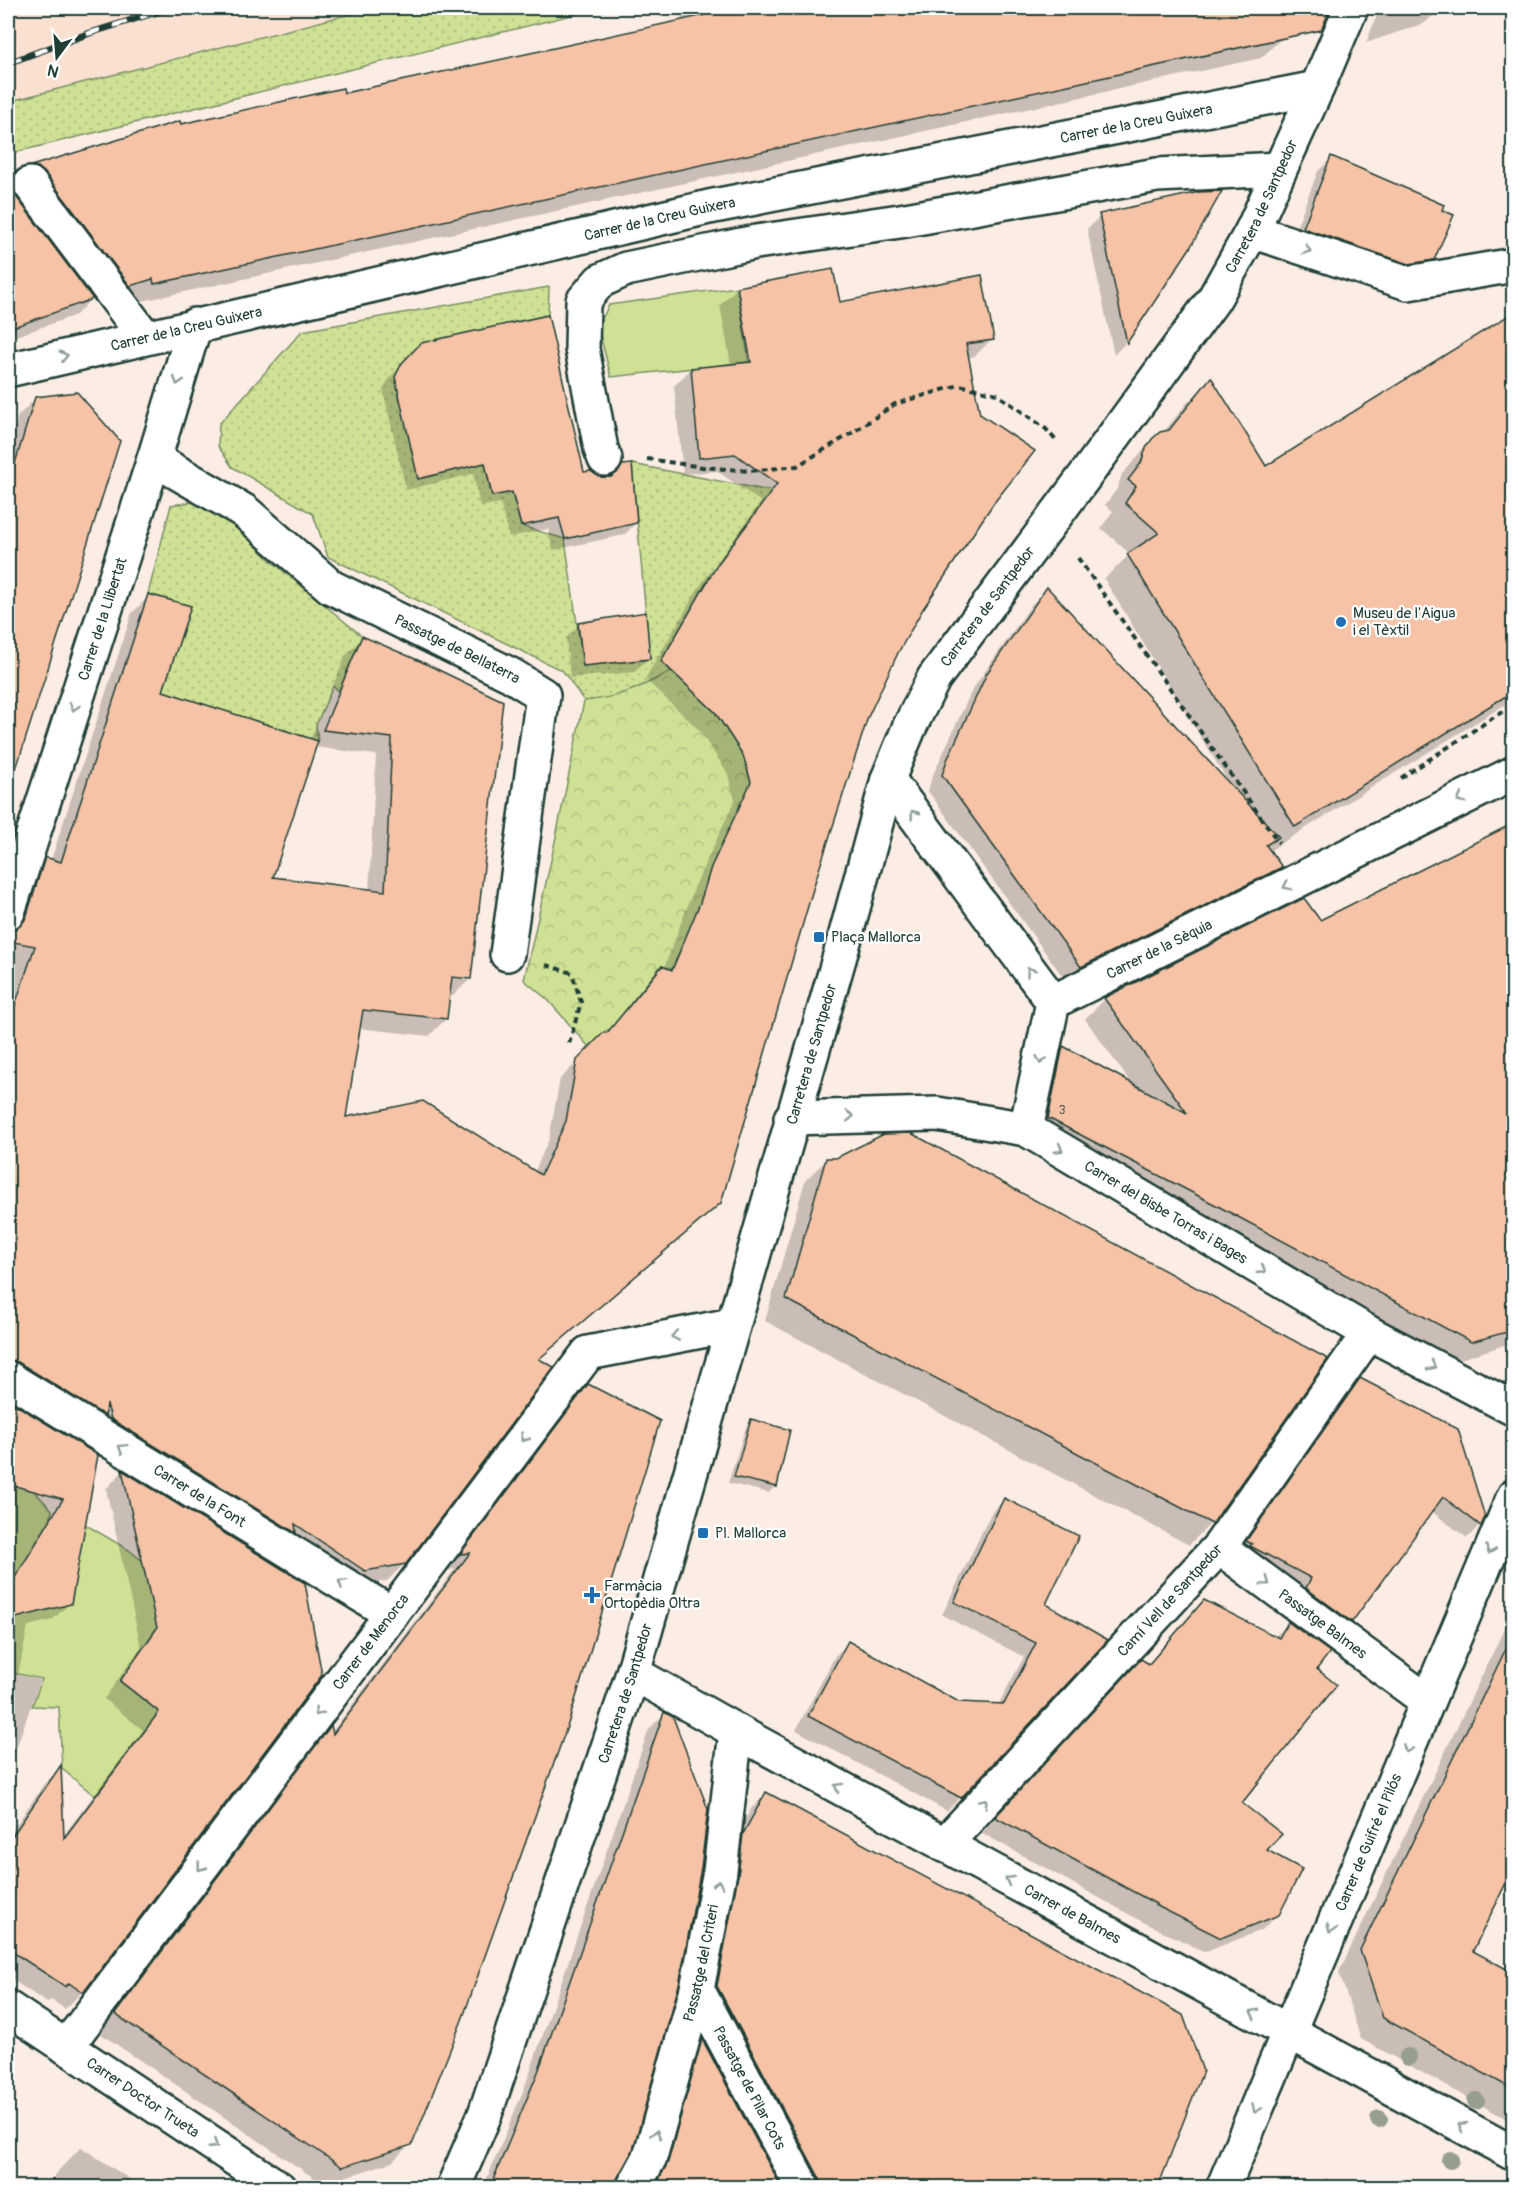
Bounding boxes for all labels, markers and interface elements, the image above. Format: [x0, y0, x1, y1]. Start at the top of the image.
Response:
north arrow [27, 27, 87, 87]
text: N [45, 59, 61, 82]
street label: Carrer de la Creu Guixera [1058, 99, 1214, 148]
street label: Carretera de Santpedor [1221, 136, 1302, 276]
street label: Carrer de la Creu Guixera [582, 193, 737, 245]
one-way arrow [1301, 242, 1312, 255]
street label: Carrer de la Creu Guixera [109, 302, 264, 355]
one-way arrow [59, 351, 69, 364]
one-way arrow [173, 375, 185, 386]
street label: Carretera de Santpedor [936, 542, 1039, 670]
street label: Carrer de la Llibertat [74, 554, 131, 683]
place label: Museu de l'Aigua i el Tèxtil [1353, 604, 1455, 640]
street label: Passatge de Bellaterra [391, 610, 524, 688]
marker: Museu de l'Aigua i el Tèxtil [1334, 615, 1348, 629]
one-way arrow [69, 701, 81, 712]
one-way arrow [1457, 792, 1468, 804]
one-way arrow [911, 809, 922, 820]
one-way arrow [1282, 879, 1293, 891]
street label: Carrer de la Sèquia [1103, 915, 1215, 983]
place label: Plaça Mallorca [831, 928, 921, 947]
marker: Plaça Mallorca [812, 930, 826, 944]
one-way arrow [1026, 966, 1037, 977]
street label: Carretera de Santpedor [782, 981, 841, 1127]
one-way arrow [1035, 1054, 1048, 1064]
house number: 3 [1059, 1103, 1066, 1118]
one-way arrow [845, 1110, 854, 1123]
one-way arrow [1053, 1141, 1063, 1153]
street label: Carrer del Bisbe Torras i Bages [1081, 1156, 1251, 1268]
one-way arrow [1256, 1262, 1266, 1274]
one-way arrow [670, 1329, 680, 1342]
one-way arrow [1426, 1359, 1436, 1370]
one-way arrow [520, 1432, 531, 1443]
one-way arrow [118, 1444, 128, 1456]
street label: Carrer de la Font [150, 1460, 250, 1532]
place label: Pl. Mallorca [715, 1524, 786, 1543]
marker: Pl. Mallorca [696, 1526, 710, 1540]
street label: Camí Vell de Santpedor [1113, 1539, 1227, 1661]
one-way arrow [1485, 1544, 1497, 1555]
one-way arrow [1260, 1575, 1271, 1586]
place label: Farmàcia Ortopèdia Oltra [604, 1577, 700, 1613]
one-way arrow [338, 1579, 348, 1591]
street label: Passatge Balmes [1275, 1585, 1371, 1663]
marker: Farmàcia Ortopèdia Oltra [585, 1588, 599, 1602]
street label: Carrer de Menorca [328, 1590, 413, 1694]
street label: Carretera de Santpedor [594, 1621, 656, 1766]
one-way arrow [315, 1705, 326, 1716]
one-way arrow [1402, 1743, 1414, 1754]
street label: Carrer de Guifré el Pilós [1331, 1770, 1406, 1914]
one-way arrow [833, 1783, 844, 1794]
one-way arrow [977, 1798, 988, 1808]
one-way arrow [198, 1861, 209, 1872]
one-way arrow [1005, 1876, 1015, 1887]
one-way arrow [710, 1879, 723, 1889]
street label: Carrer de Balmes [1021, 1880, 1124, 1948]
street label: Passatge del Criteri [679, 1903, 723, 2024]
one-way arrow [1326, 1923, 1338, 1934]
one-way arrow [1249, 2009, 1260, 2021]
street label: Passatge de Pilar Cots [709, 2023, 790, 2153]
street label: Carrer Doctor Trueta [83, 2053, 203, 2142]
one-way arrow [1251, 2103, 1263, 2114]
one-way arrow [1458, 2122, 1468, 2133]
one-way arrow [649, 2129, 662, 2139]
one-way arrow [208, 2137, 218, 2149]

